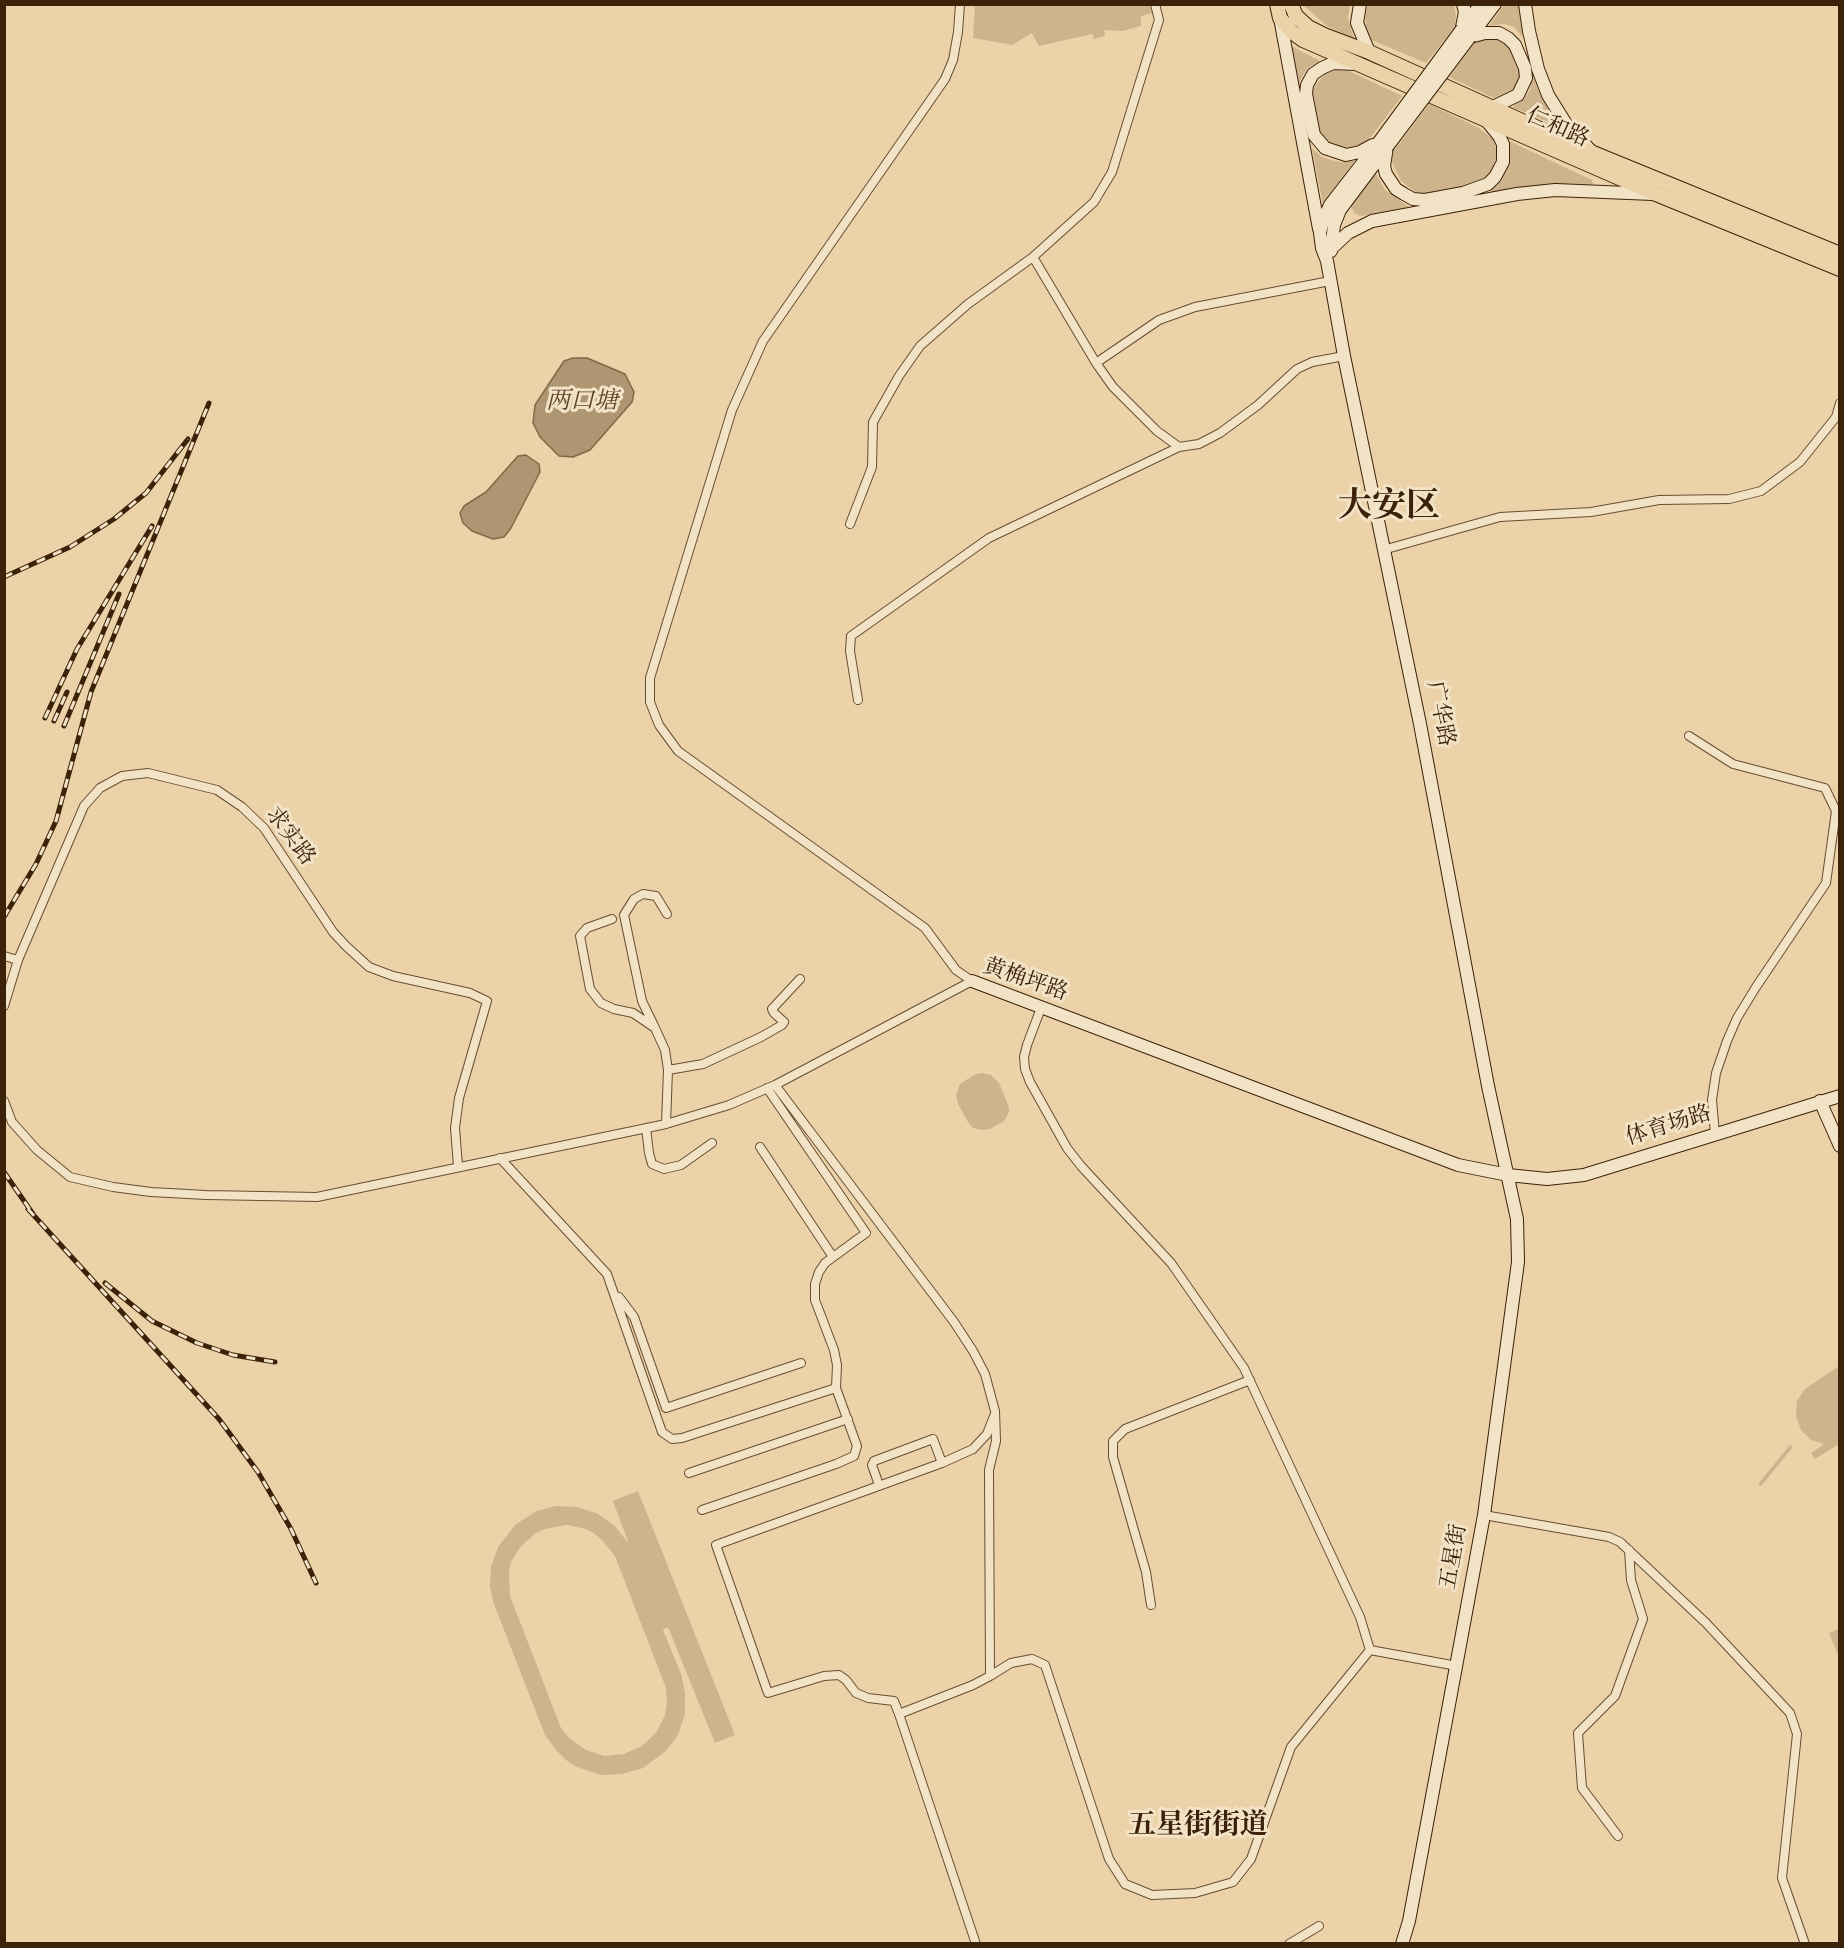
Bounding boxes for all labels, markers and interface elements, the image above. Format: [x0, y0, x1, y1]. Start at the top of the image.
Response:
street label: 仁和路 [1521, 104, 1593, 154]
water label: 两口塘 [546, 389, 618, 417]
district label: 大安区 [1338, 489, 1440, 529]
street label: 广华路 [1420, 679, 1458, 749]
street label: 求实路 [259, 803, 319, 871]
street label: 黄桷坪路 [979, 954, 1071, 1008]
street label: 体育场路 [1623, 1102, 1715, 1152]
street label: 五星街 [1436, 1522, 1474, 1592]
district label: 五星街街道 [1128, 1810, 1268, 1844]

